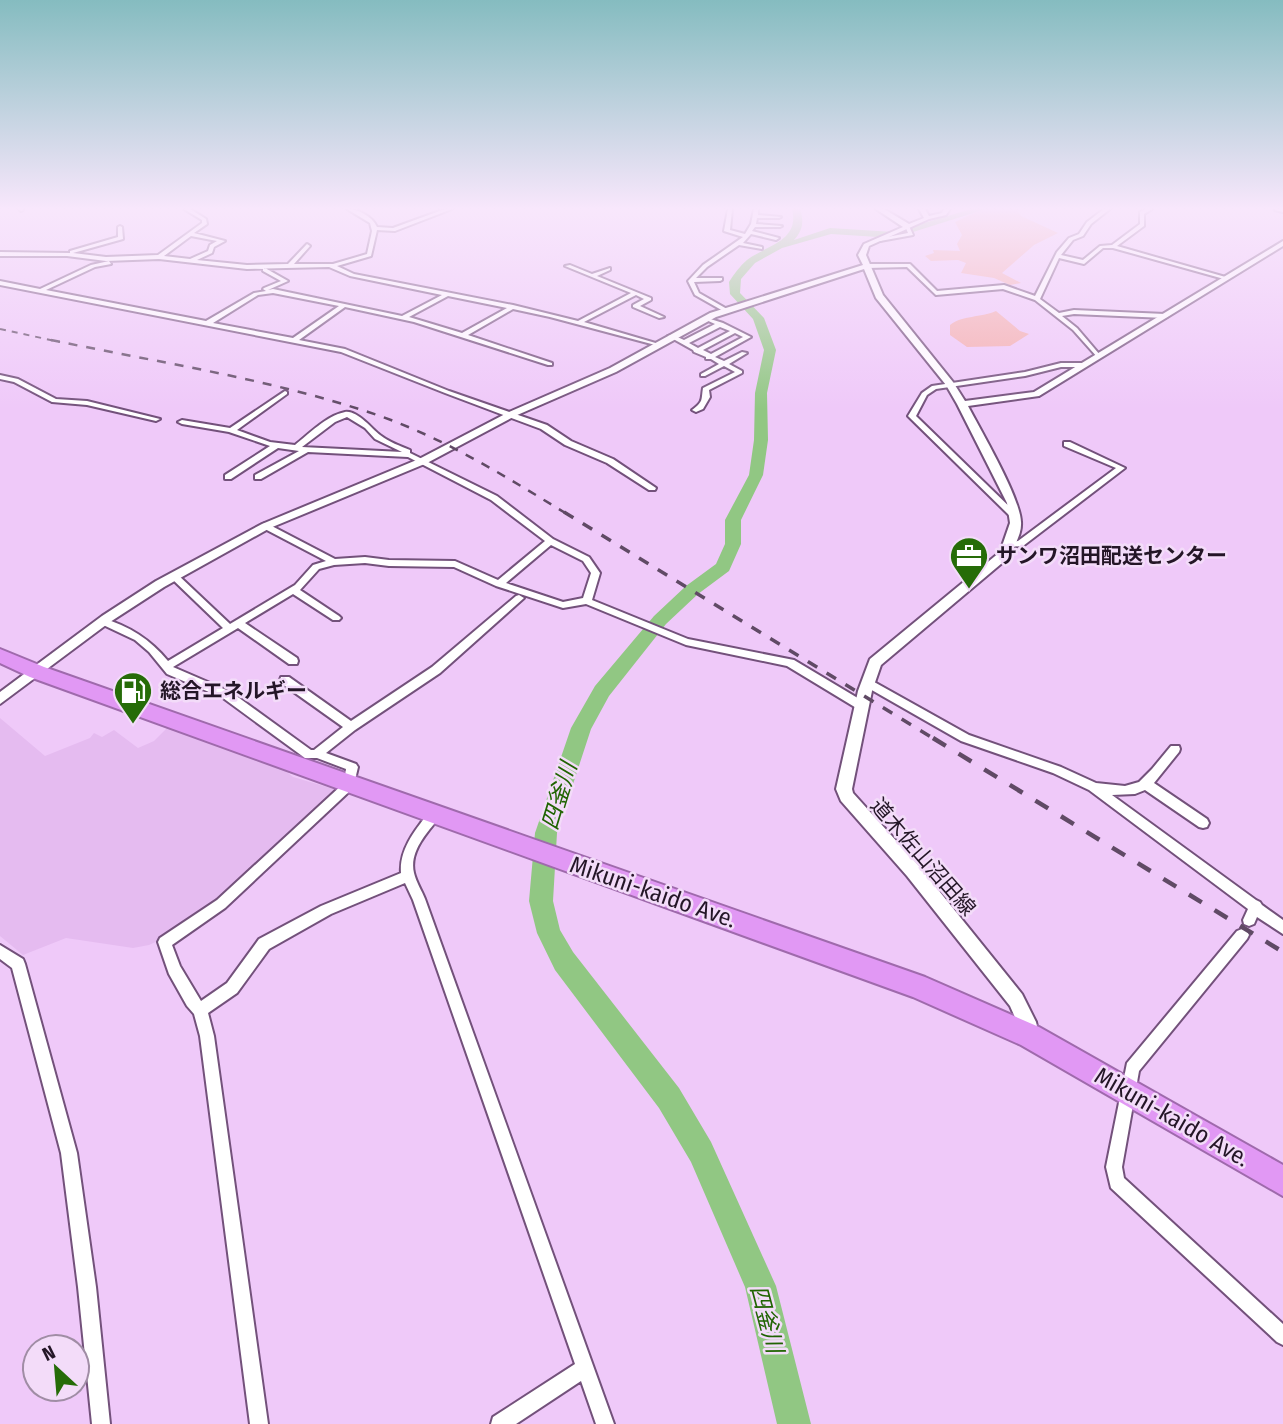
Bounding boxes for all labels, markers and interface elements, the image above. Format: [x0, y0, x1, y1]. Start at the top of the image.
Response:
office icon: サンワ沼田配送センター [948, 535, 990, 590]
place label: サンワ沼田配送センター [996, 543, 1227, 569]
fuel station icon: 総合エネルギー [112, 670, 154, 725]
place label: 総合エネルギー [160, 678, 307, 704]
water label: 四釜川 [536, 756, 583, 833]
street label: 道木佐山沼田線 [865, 793, 981, 921]
street label: Mikuni-kaido Ave. [566, 850, 740, 934]
street label: Mikuni-kaido Ave. [1090, 1061, 1254, 1173]
water label: 四釜川 [745, 1282, 790, 1359]
north arrow [21, 1333, 91, 1403]
text: N [39, 1340, 59, 1366]

